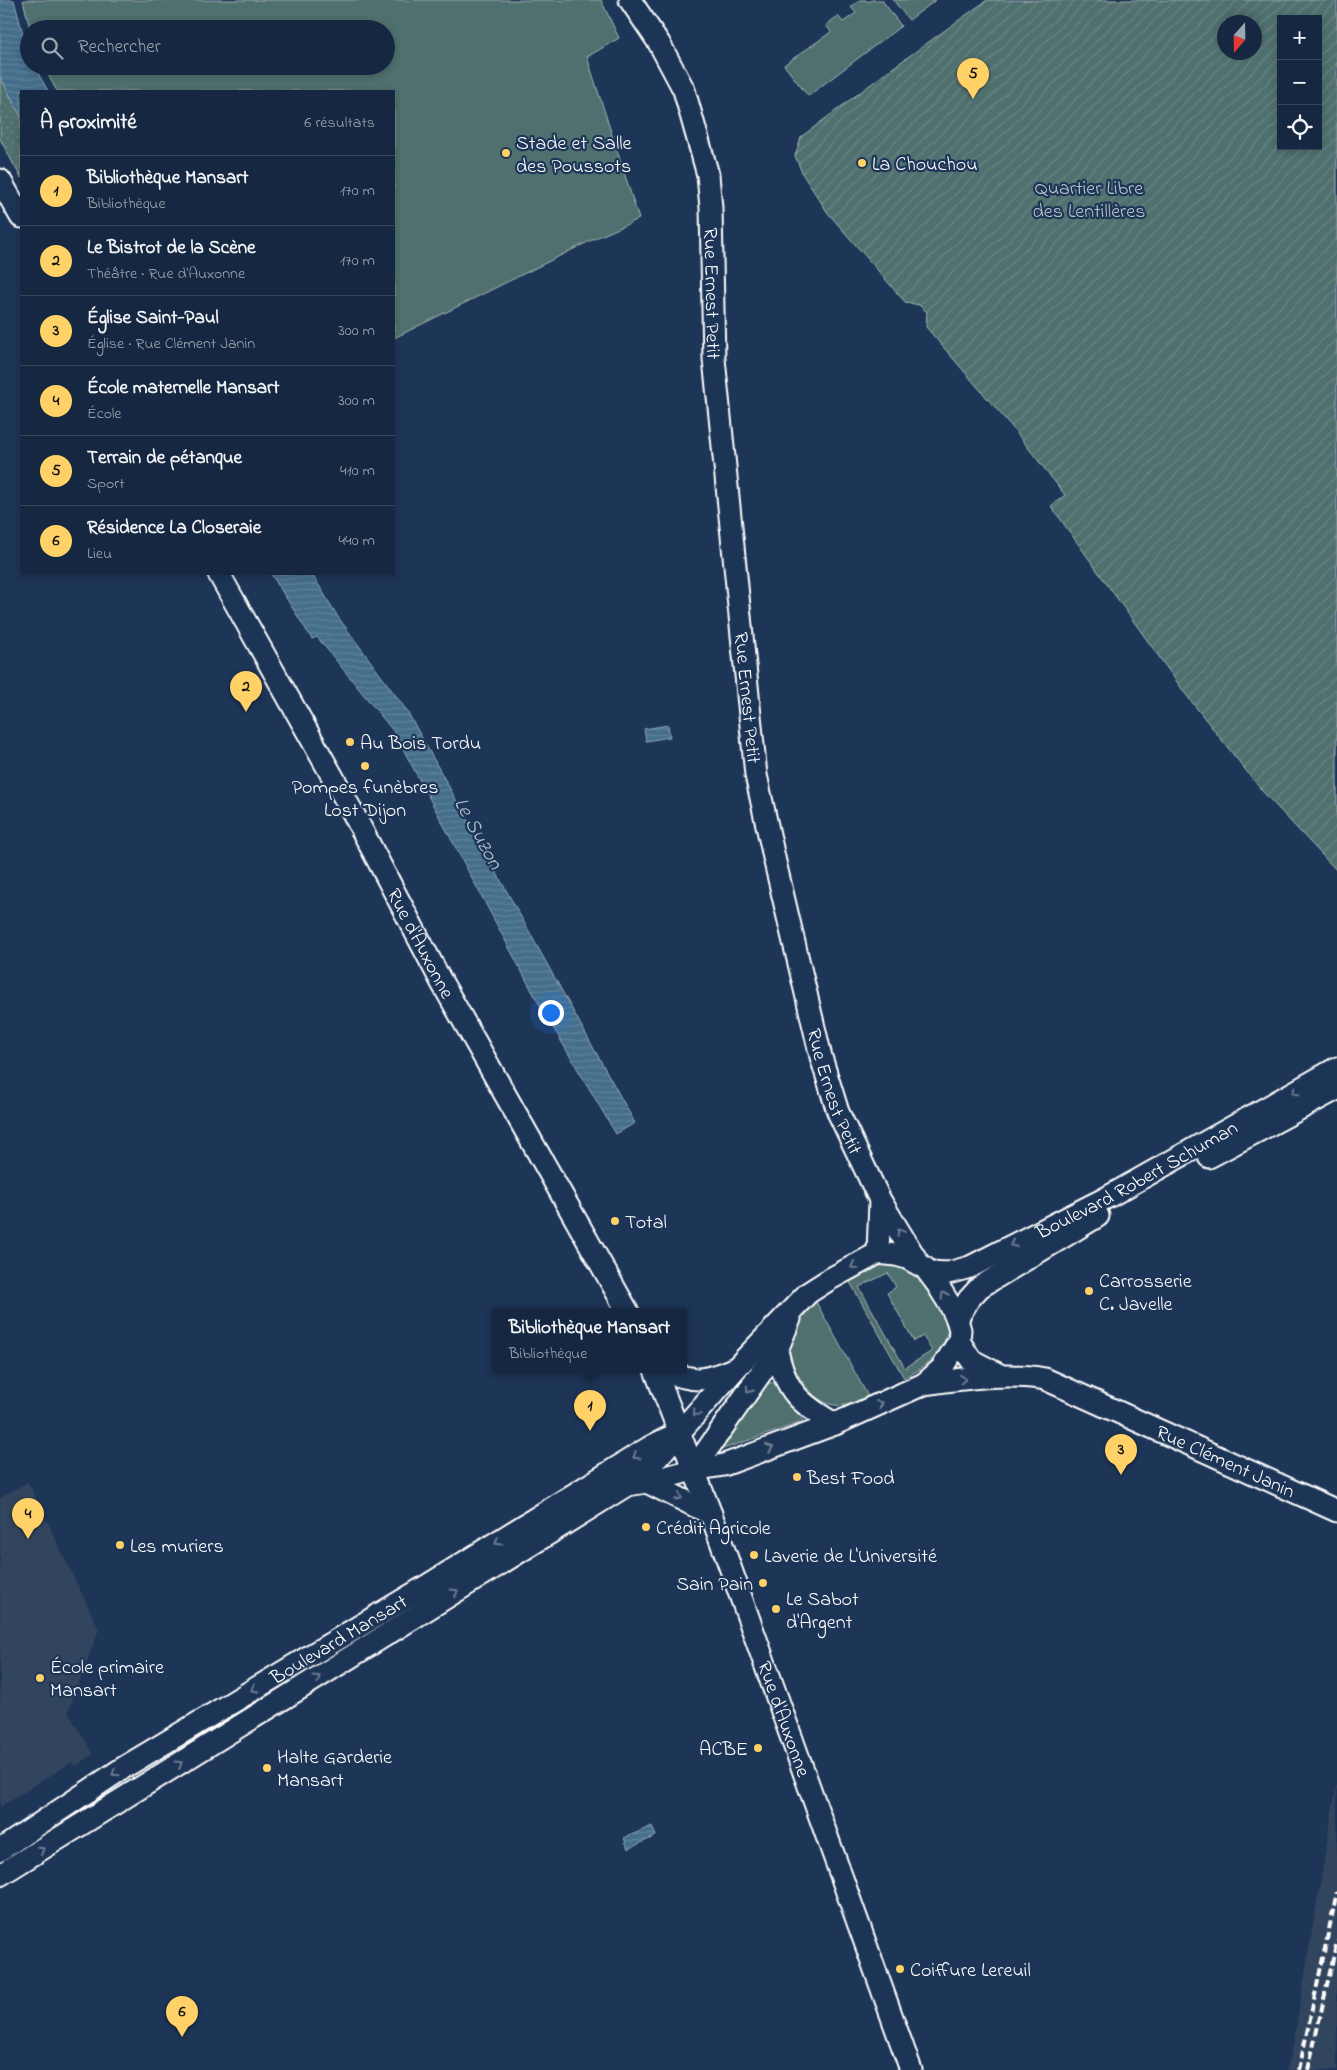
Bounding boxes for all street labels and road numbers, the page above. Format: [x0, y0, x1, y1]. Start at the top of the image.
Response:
street label: Rue Ernest Petit [694, 227, 726, 360]
street label: Rue Ernest Petit [725, 631, 767, 765]
street label: Rue d'Auxonne [378, 884, 460, 1005]
street label: Rue Ernest Petit [798, 1026, 868, 1160]
street label: Boulevard Robert Schuman [1031, 1115, 1244, 1249]
street label: Rue Clément Janin [1151, 1419, 1299, 1507]
street label: Boulevard Mansart [265, 1588, 414, 1694]
street label: Rue d'Auxonne [748, 1658, 816, 1781]

